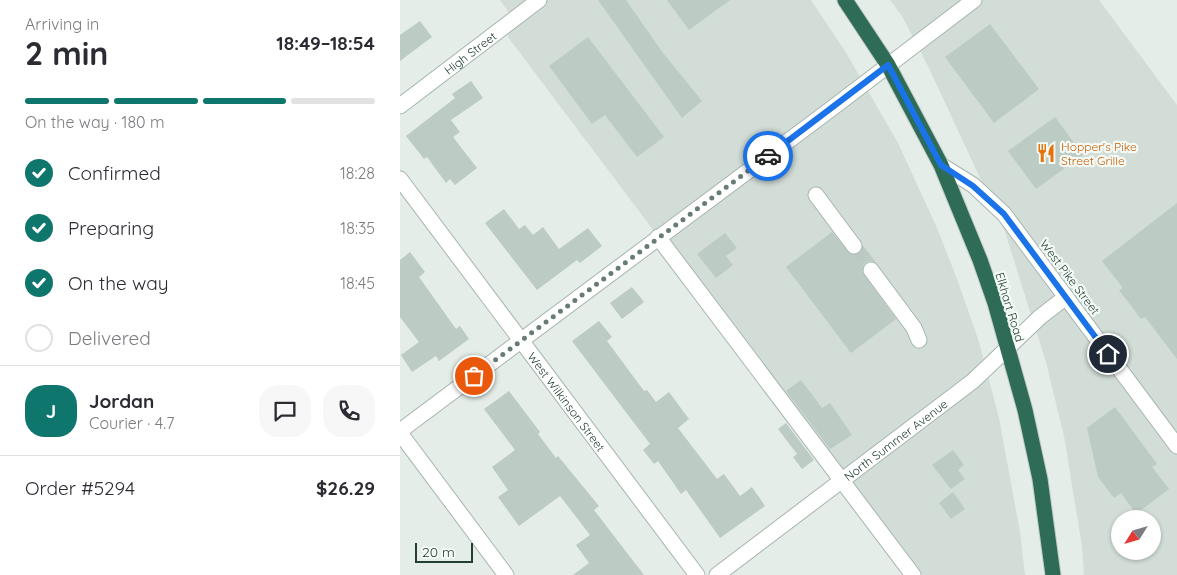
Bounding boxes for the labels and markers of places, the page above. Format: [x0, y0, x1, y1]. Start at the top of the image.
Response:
place label: Hopper's Pike Street Grille [1061, 139, 1137, 168]
restaurant icon: Hopper's Pike Street Grille [1035, 142, 1057, 164]
pin [1087, 333, 1129, 375]
pin [453, 355, 495, 397]

